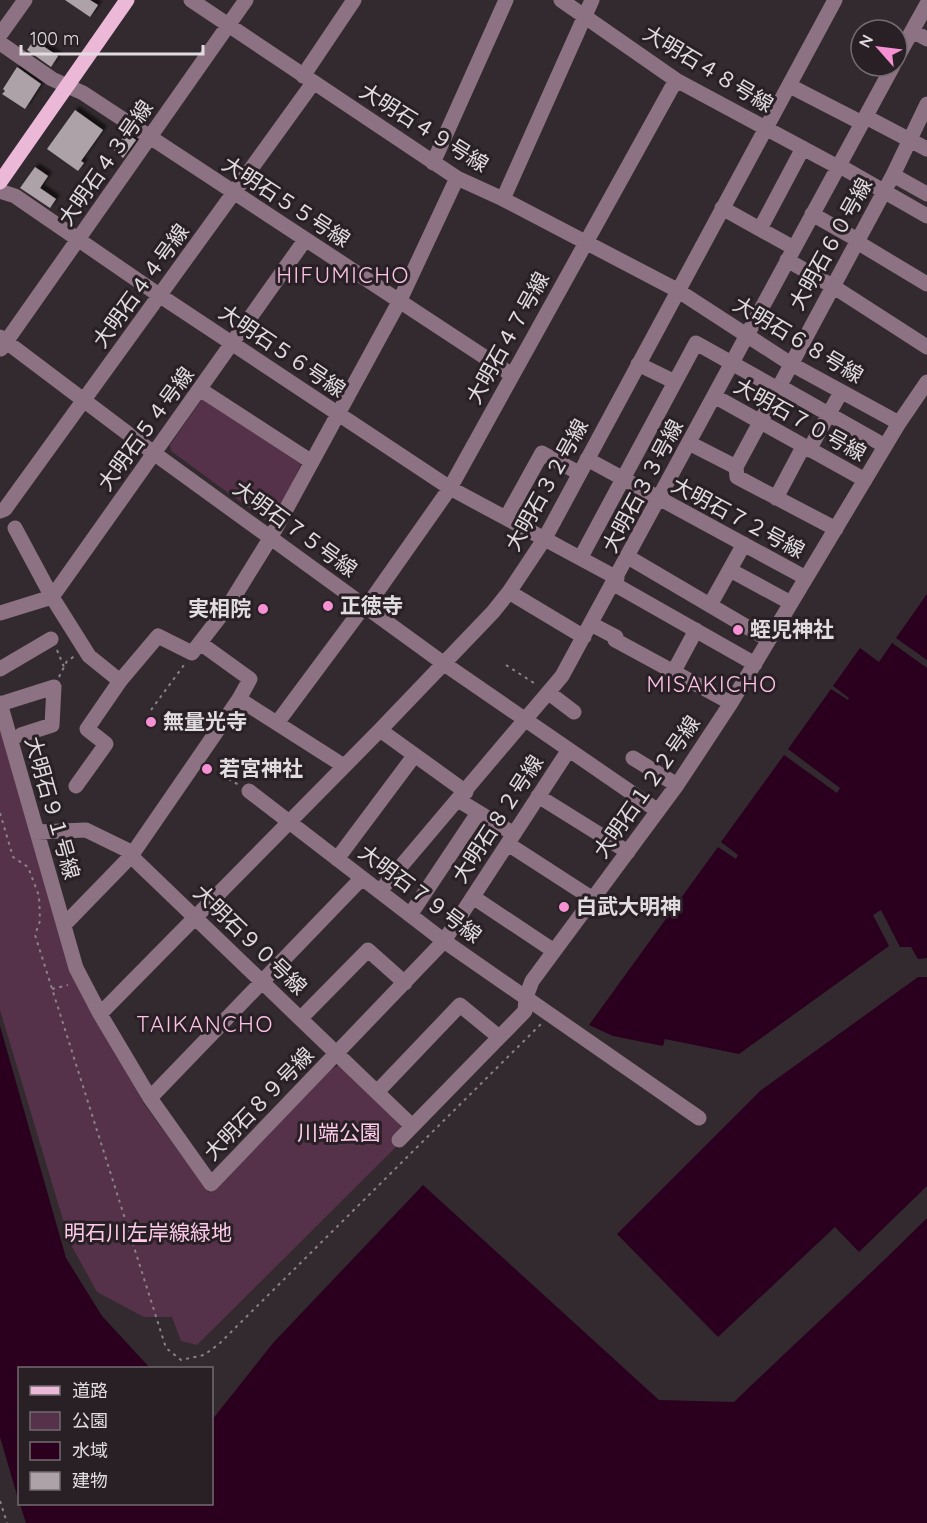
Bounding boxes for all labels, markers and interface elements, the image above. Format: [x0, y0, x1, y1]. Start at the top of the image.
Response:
scale bar [21, 18, 202, 56]
north arrow [849, 18, 909, 78]
street label: 大明石４８号線 [639, 19, 778, 117]
text: 100 m [30, 27, 79, 50]
text: N [854, 31, 877, 51]
street label: 大明石４９号線 [355, 77, 494, 177]
street label: 大明石４３号線 [52, 95, 158, 230]
street label: 大明石５５号線 [218, 150, 355, 252]
street label: 大明石６０号線 [783, 173, 877, 314]
street label: 大明石４４号線 [86, 218, 194, 353]
district label: HIFUMICHO [276, 261, 410, 289]
street label: 大明石４７号線 [460, 267, 554, 408]
street label: 大明石６８号線 [729, 290, 868, 388]
street label: 大明石５６号線 [214, 298, 351, 402]
street label: 大明石５４号線 [91, 361, 199, 496]
street label: 大明石７０号線 [730, 372, 871, 466]
street label: 大明石３２号線 [499, 414, 593, 555]
street label: 大明石３３号線 [596, 415, 688, 557]
street label: 大明石７２号線 [667, 471, 809, 563]
street label: 大明石７５号線 [228, 474, 363, 582]
place label: 正徳寺 [340, 592, 403, 618]
place label: 実相院 [188, 595, 251, 621]
marker: 正徳寺 [321, 599, 335, 613]
marker: 実相院 [256, 602, 270, 616]
place label: 蛭児神社 [750, 616, 834, 642]
marker: 蛭児神社 [731, 623, 745, 637]
district label: MISAKICHO [646, 670, 778, 698]
place label: 無量光寺 [163, 708, 247, 734]
street label: 大明石１２２号線 [587, 710, 705, 863]
marker: 無量光寺 [144, 715, 158, 729]
street label: 大明石９１号線 [20, 733, 86, 882]
street label: 大明石８２号線 [446, 750, 548, 887]
place label: 若宮神社 [219, 755, 303, 781]
marker: 若宮神社 [200, 762, 214, 776]
street label: 大明石７９号線 [354, 839, 487, 948]
street label: 大明石９０号線 [189, 879, 313, 1000]
place label: 白武大明神 [576, 893, 681, 919]
marker: 白武大明神 [557, 900, 571, 914]
district label: TAIKANCHO [136, 1010, 274, 1038]
street label: 大明石８９号線 [198, 1041, 319, 1165]
park label: 川端公園 [297, 1119, 381, 1145]
park label: 明石川左岸線緑地 [64, 1219, 232, 1245]
legend [18, 1367, 213, 1505]
text: 道路 [72, 1379, 108, 1402]
text: 公園 [72, 1409, 108, 1432]
text: 水域 [72, 1439, 108, 1462]
text: 建物 [72, 1469, 108, 1492]

